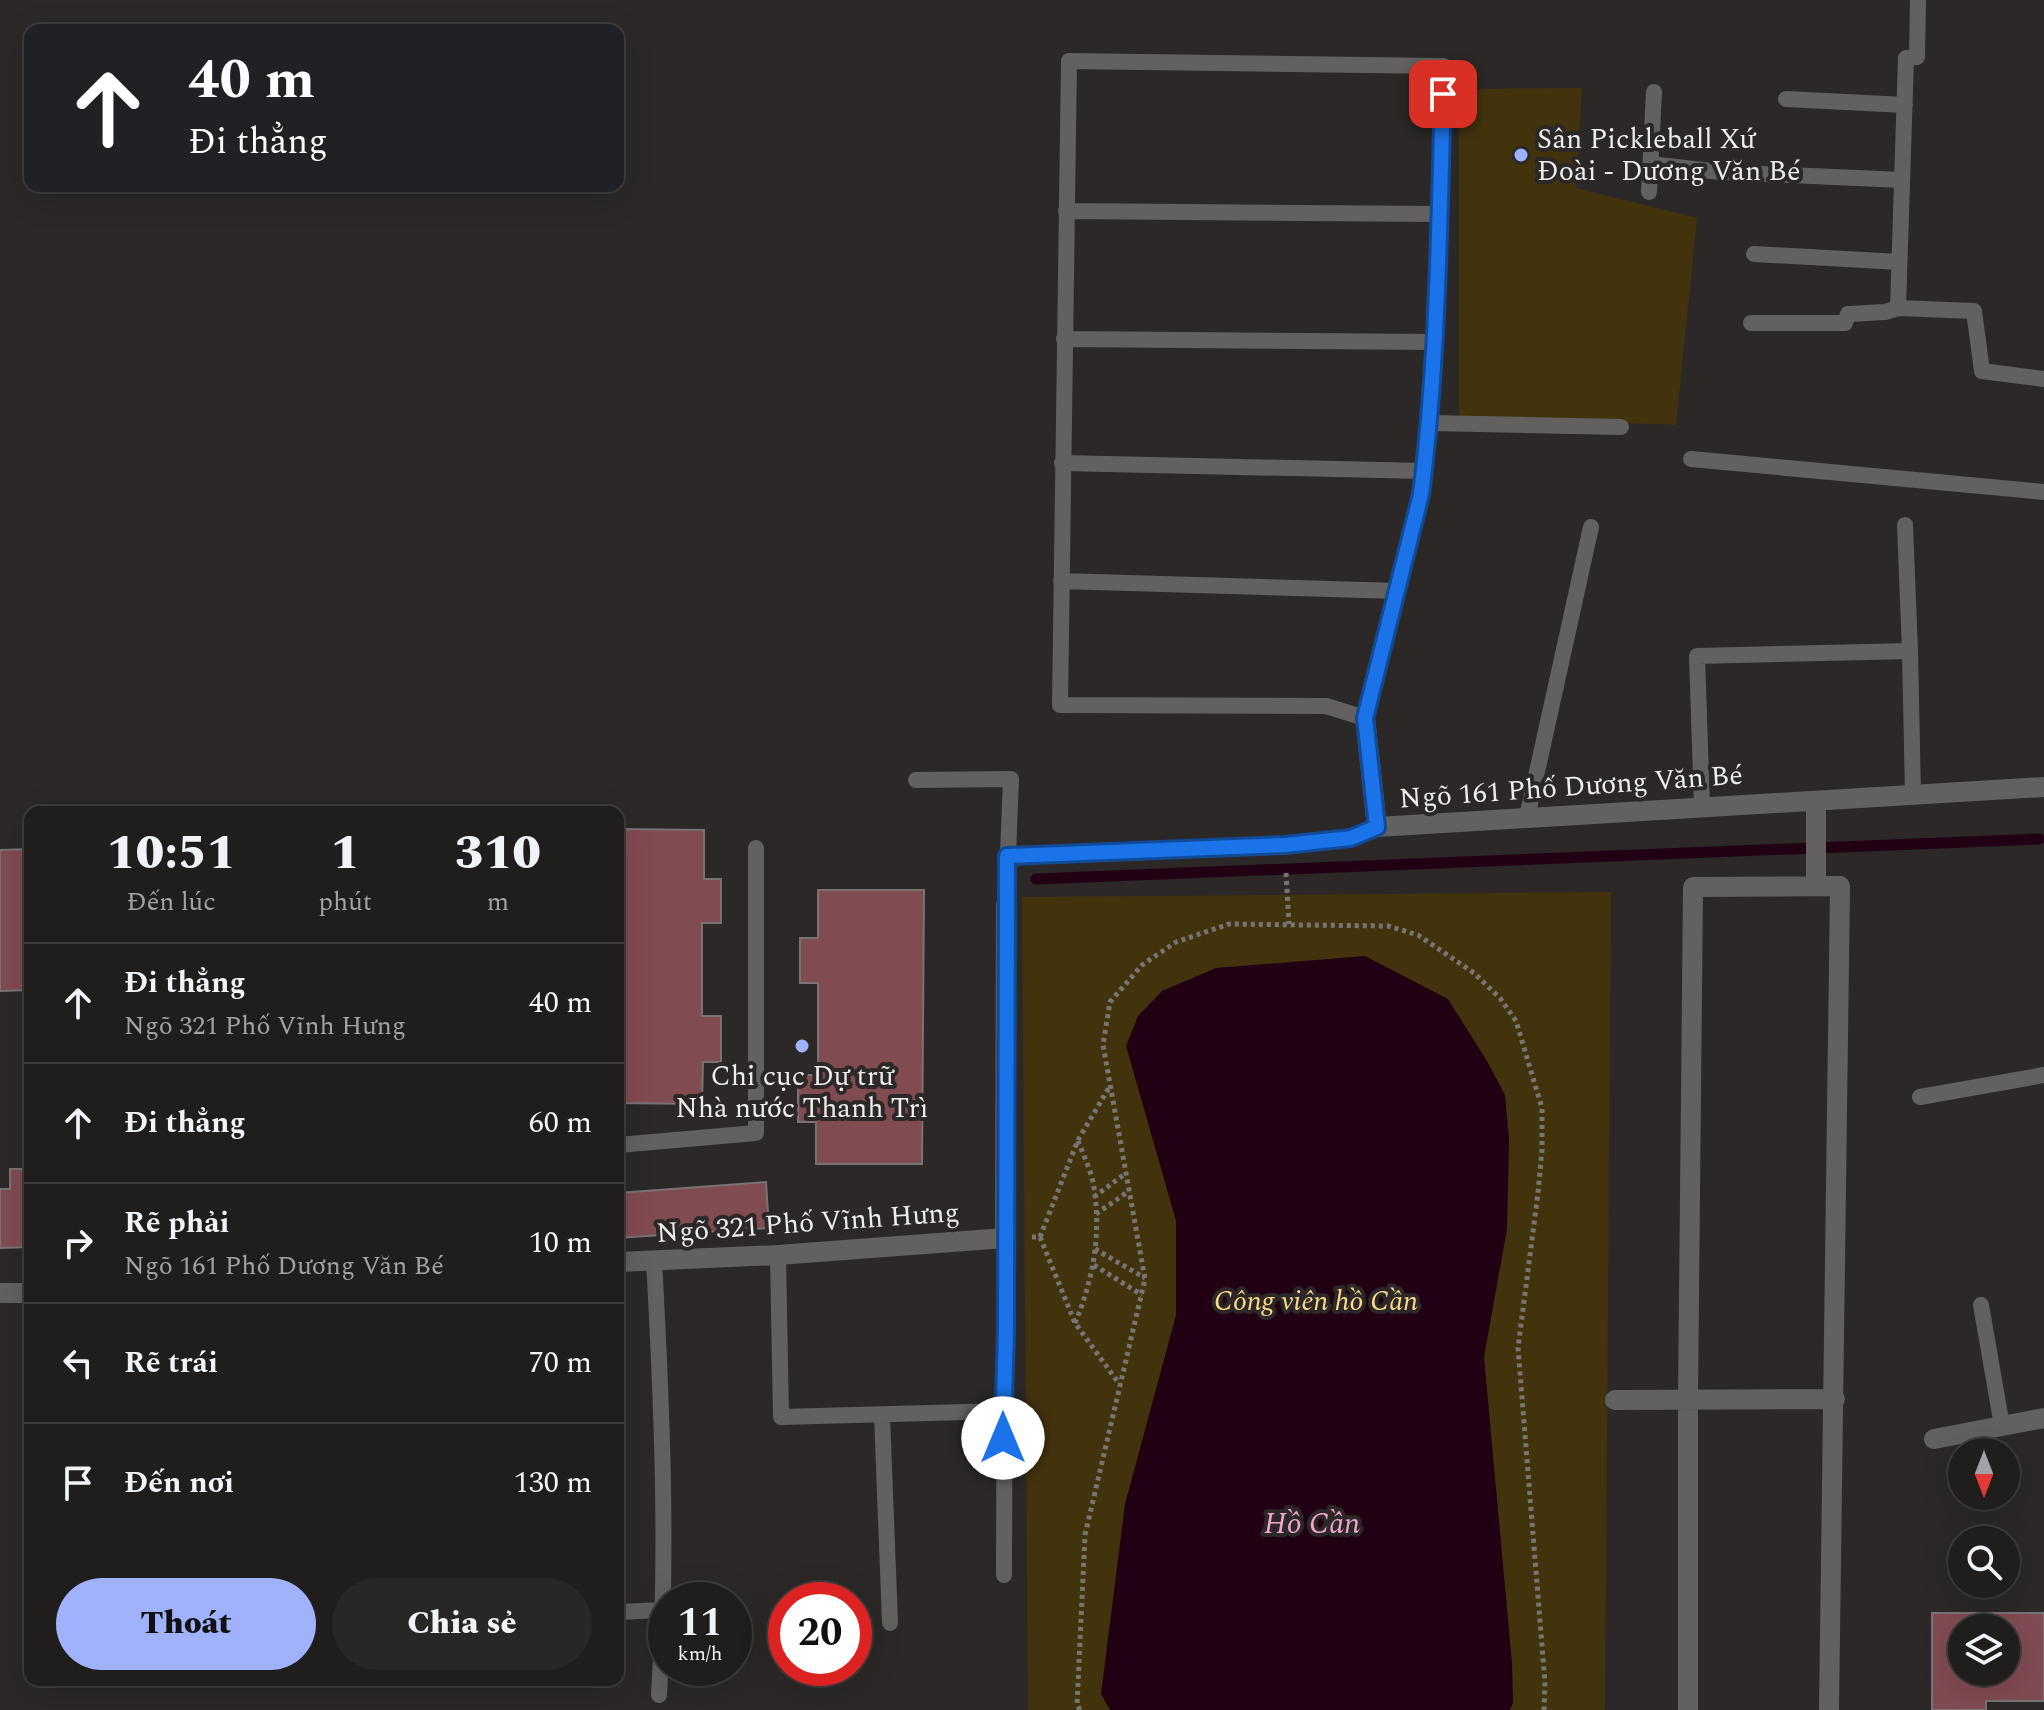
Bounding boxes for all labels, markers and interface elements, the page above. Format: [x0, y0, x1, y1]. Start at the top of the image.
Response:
text: 40 m [188, 38, 315, 123]
icon: ahead [56, 56, 160, 160]
pin [1409, 60, 1477, 128]
icon: arrive [1421, 72, 1465, 116]
text: Đi thẳng [188, 115, 328, 170]
place label: Sân Pickleball Xứ Đoài - Dương Văn Bé [1537, 118, 1800, 193]
marker: Sân Pickleball Xứ Đoài - Dương Văn Bé [1512, 146, 1530, 164]
street label: Ngõ 161 Phố Dương Văn Bé [1398, 754, 1744, 820]
text: 10:51 [107, 817, 235, 890]
text: 1 [331, 817, 360, 890]
text: 310 [455, 817, 541, 890]
text: Đến lúc [127, 882, 216, 922]
text: phút [318, 882, 372, 922]
text: m [487, 882, 509, 922]
text: Đi thẳng [124, 960, 246, 1006]
text: 40 m [529, 980, 592, 1026]
icon: ahead [56, 981, 100, 1025]
text: Ngõ 321 Phố Vĩnh Hưng [124, 1006, 406, 1046]
marker: Chi cục Dự trữ Nhà nước Thanh Trì [793, 1037, 811, 1055]
place label: Chi cục Dự trữ Nhà nước Thanh Trì [676, 1055, 928, 1130]
text: Đi thẳng [124, 1100, 246, 1146]
text: 60 m [529, 1100, 592, 1146]
icon: ahead [56, 1101, 100, 1145]
street label: Ngõ 321 Phố Vĩnh Hưng [655, 1191, 961, 1255]
text: Rẽ phải [124, 1200, 230, 1246]
text: 10 m [529, 1220, 592, 1266]
icon: right [56, 1221, 100, 1265]
text: Ngõ 161 Phố Dương Văn Bé [124, 1246, 444, 1286]
park label: Công viên hồ Cần [1214, 1280, 1418, 1323]
text: Rẽ trái [124, 1340, 218, 1386]
text: 70 m [529, 1340, 592, 1386]
icon: left [56, 1341, 100, 1385]
position arrow [961, 1396, 1045, 1480]
north arrow [1948, 1438, 2020, 1510]
map controls [1948, 1438, 2020, 1686]
text: Đến nơi [124, 1460, 234, 1506]
text: 130 m [514, 1460, 592, 1506]
icon: arrive [56, 1461, 100, 1505]
water label: Hồ Cần [1264, 1501, 1360, 1547]
button: search [1948, 1526, 2020, 1598]
button: Thoát [56, 1578, 316, 1670]
button: Chia sẻ [332, 1578, 592, 1670]
speed limit sign: 20 [768, 1582, 872, 1686]
text: 11 [678, 1593, 722, 1654]
button: layers [1948, 1614, 2020, 1686]
text: km/h [678, 1639, 723, 1669]

